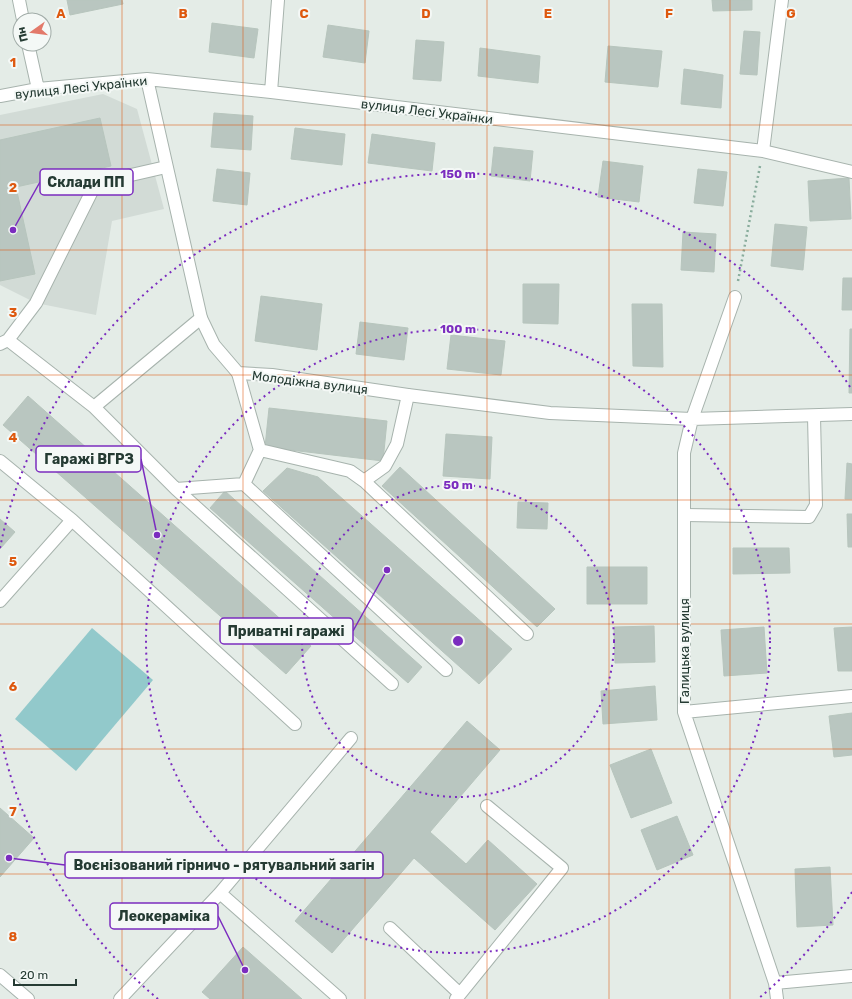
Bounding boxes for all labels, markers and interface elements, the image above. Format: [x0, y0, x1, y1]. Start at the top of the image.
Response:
text: A [56, 6, 66, 21]
text: B [178, 6, 188, 21]
text: C [299, 6, 309, 21]
text: D [421, 6, 431, 21]
text: E [544, 6, 552, 21]
text: F [665, 6, 673, 21]
text: G [786, 6, 796, 21]
north arrow [12, 12, 52, 52]
text: Пн [15, 25, 31, 43]
text: 1 [10, 55, 16, 70]
street label: вулиця Лесі Українки [14, 73, 148, 102]
street label: вулиця Лесі Українки [360, 96, 494, 127]
text: 150 m [440, 167, 476, 181]
callout: Склади ПП [40, 169, 133, 195]
text: Склади ПП [47, 174, 125, 191]
text: 2 [9, 180, 17, 195]
text: 3 [9, 305, 18, 320]
text: 100 m [440, 322, 476, 336]
street label: Молодіжна вулиця [251, 368, 369, 397]
text: 4 [9, 430, 18, 445]
callout: Гаражі ВГРЗ [36, 446, 141, 472]
text: Гаражі ВГРЗ [44, 451, 134, 468]
text: 50 m [443, 478, 473, 492]
text: 5 [9, 554, 17, 569]
street label: Галицька вулиця [677, 598, 692, 704]
callout: Приватні гаражі [220, 618, 353, 644]
text: Приватні гаражі [227, 623, 345, 640]
centre of rings [451, 634, 465, 648]
text: 6 [9, 679, 18, 694]
text: 7 [9, 804, 17, 819]
callout: Воєнізований гірничо - рятувальний загін [65, 852, 383, 878]
text: Воєнізований гірничо - рятувальний загін [73, 857, 375, 874]
callout: Леокераміка [110, 903, 218, 929]
text: Леокераміка [118, 908, 210, 925]
text: 8 [9, 929, 18, 944]
scale bar [14, 961, 76, 987]
text: 20 m [20, 968, 48, 982]

